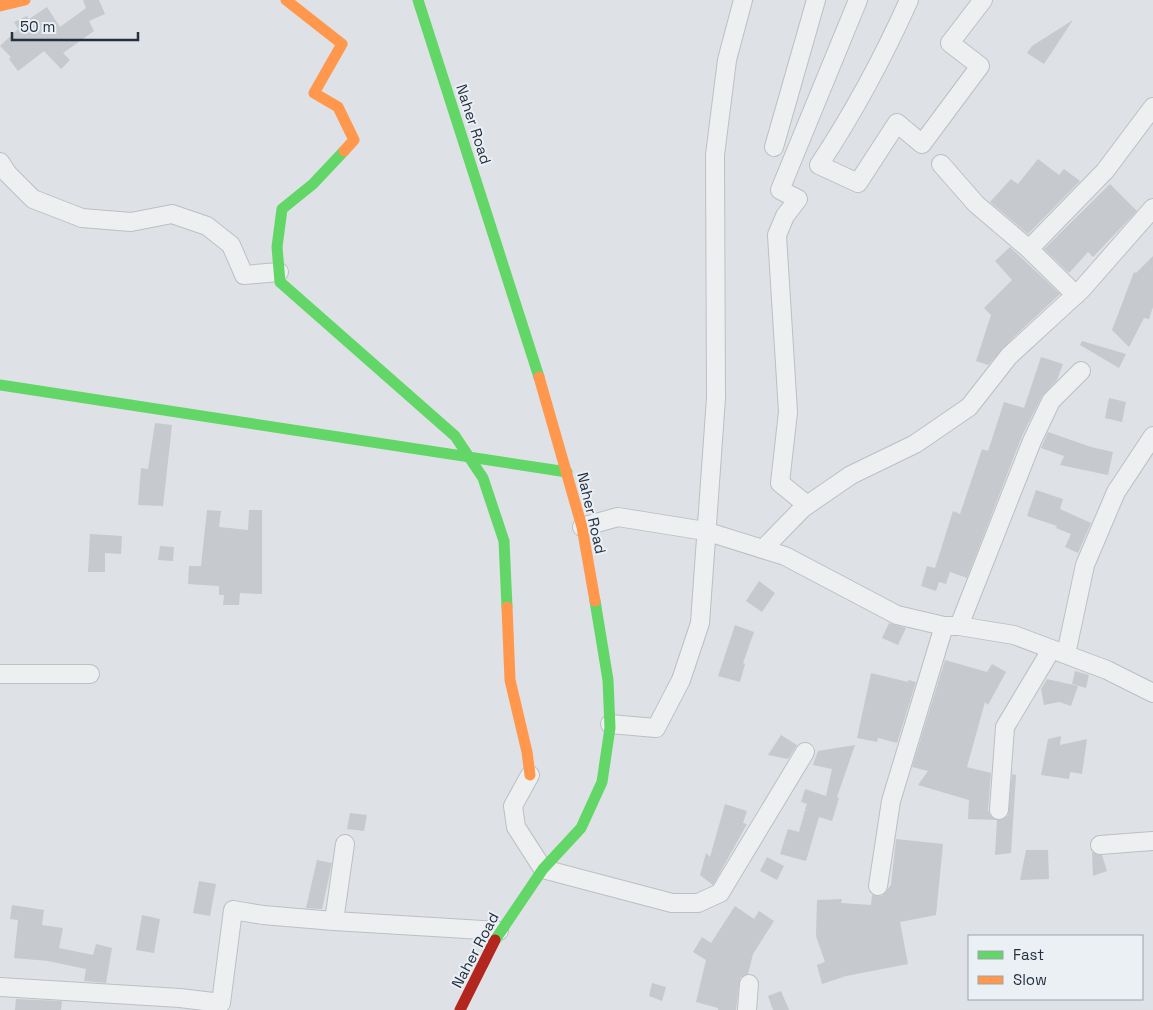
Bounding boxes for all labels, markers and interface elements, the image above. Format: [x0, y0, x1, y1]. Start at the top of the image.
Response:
scale bar [12, 10, 139, 42]
text: 50 m [20, 17, 55, 36]
street label: Naher Road [452, 82, 496, 166]
street label: Naher Road [573, 470, 611, 556]
street label: Naher Road [447, 909, 503, 991]
legend [968, 935, 1143, 1000]
text: Fast [1013, 945, 1044, 964]
text: Slow [1013, 970, 1047, 989]

